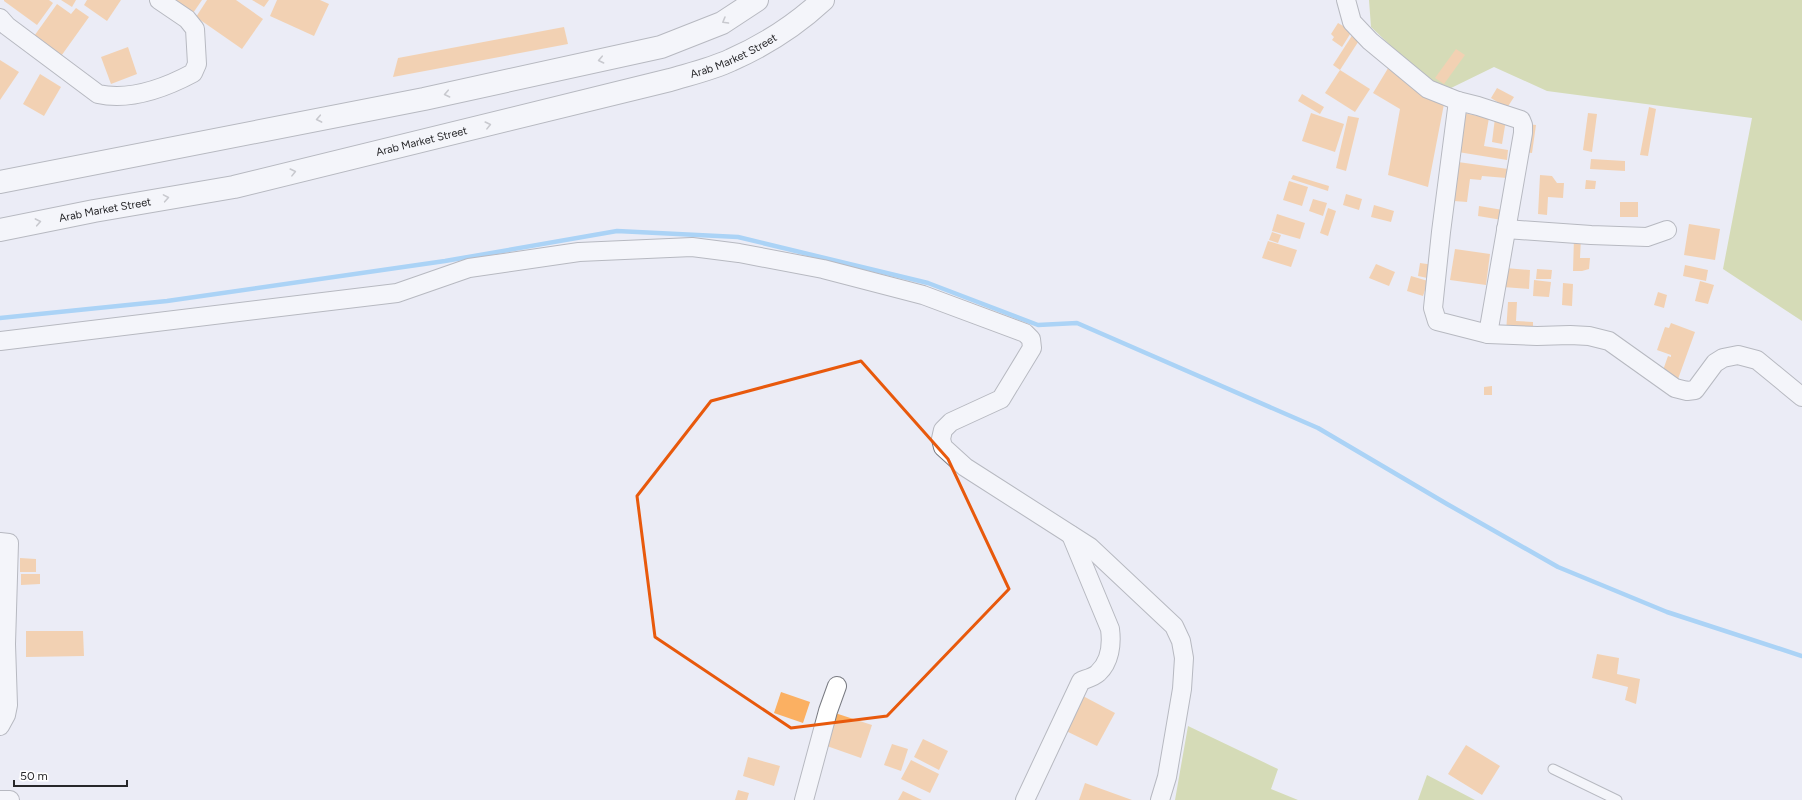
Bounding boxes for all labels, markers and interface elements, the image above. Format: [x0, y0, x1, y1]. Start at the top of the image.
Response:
one-way arrow [722, 17, 729, 24]
street label: Arab Market Street [689, 31, 779, 81]
one-way arrow [598, 56, 604, 64]
one-way arrow [444, 89, 450, 97]
one-way arrow [316, 115, 323, 123]
one-way arrow [484, 121, 491, 130]
street label: Arab Market Street [375, 124, 469, 159]
one-way arrow [290, 169, 296, 177]
street label: Arab Market Street [58, 195, 152, 225]
one-way arrow [163, 195, 169, 203]
one-way arrow [35, 219, 41, 227]
scale bar [14, 762, 127, 788]
text: 50 m [20, 769, 48, 783]

